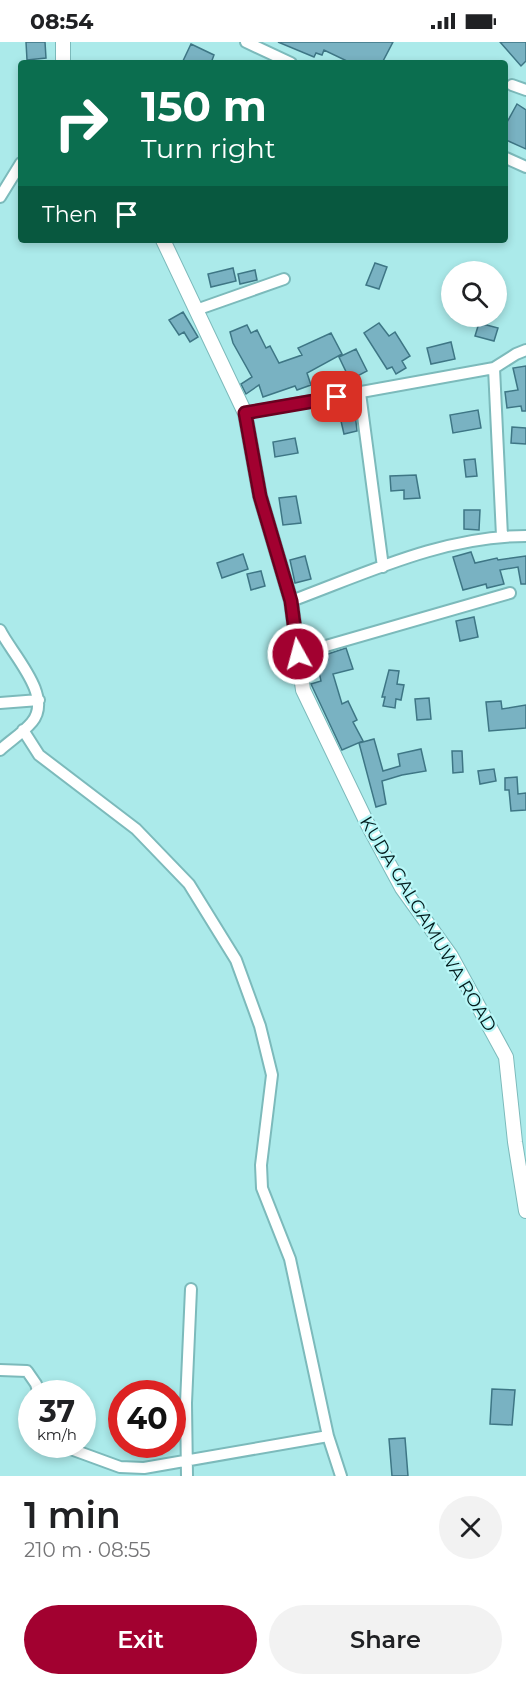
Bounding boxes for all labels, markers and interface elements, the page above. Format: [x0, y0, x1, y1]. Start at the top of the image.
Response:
text: 08:54 [30, 8, 93, 35]
text: 150 m [141, 80, 267, 132]
icon: right [42, 84, 120, 162]
text: Turn right [141, 132, 276, 165]
icon: arrive [110, 198, 143, 231]
text: Then [42, 201, 98, 228]
map controls [441, 261, 507, 327]
button: search [441, 261, 507, 327]
pin [311, 371, 362, 422]
icon: arrive [320, 380, 353, 413]
position arrow [266, 622, 330, 686]
street label: KUDA GALGAMUWA ROAD [355, 812, 501, 1036]
speed limit sign: 40 [108, 1380, 186, 1458]
text: 37 [39, 1393, 75, 1430]
text: km/h [37, 1425, 77, 1444]
text: 1 min [24, 1493, 121, 1537]
button: close [439, 1496, 502, 1559]
text: 210 m · 08:55 [24, 1538, 151, 1562]
button: Exit [24, 1605, 257, 1674]
button: Share [269, 1605, 502, 1674]

